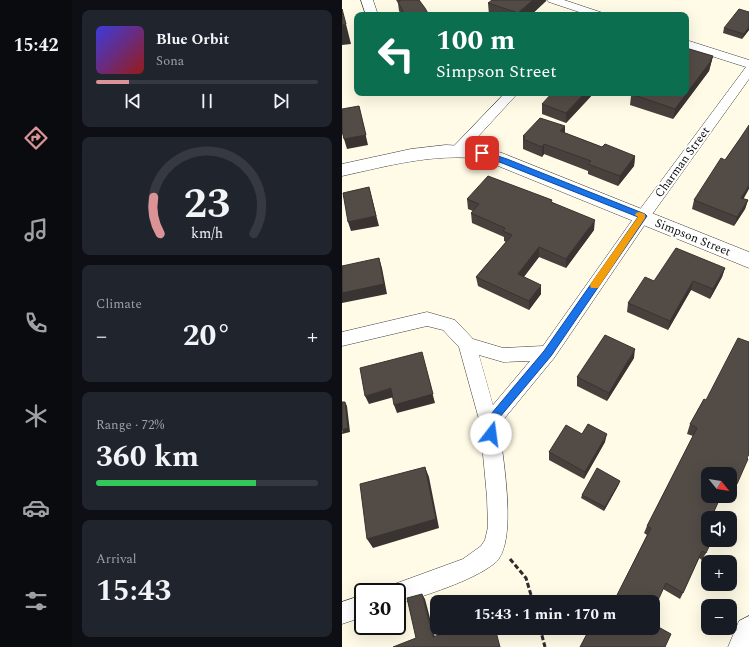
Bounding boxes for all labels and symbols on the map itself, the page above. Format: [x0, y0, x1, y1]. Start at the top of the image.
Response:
street label: Charman Street [650, 123, 715, 202]
pin [465, 136, 499, 170]
street label: Simpson Street [652, 214, 734, 261]
position arrow [470, 413, 512, 455]
north arrow [701, 467, 737, 503]
speed limit sign: 30 [354, 583, 406, 635]

